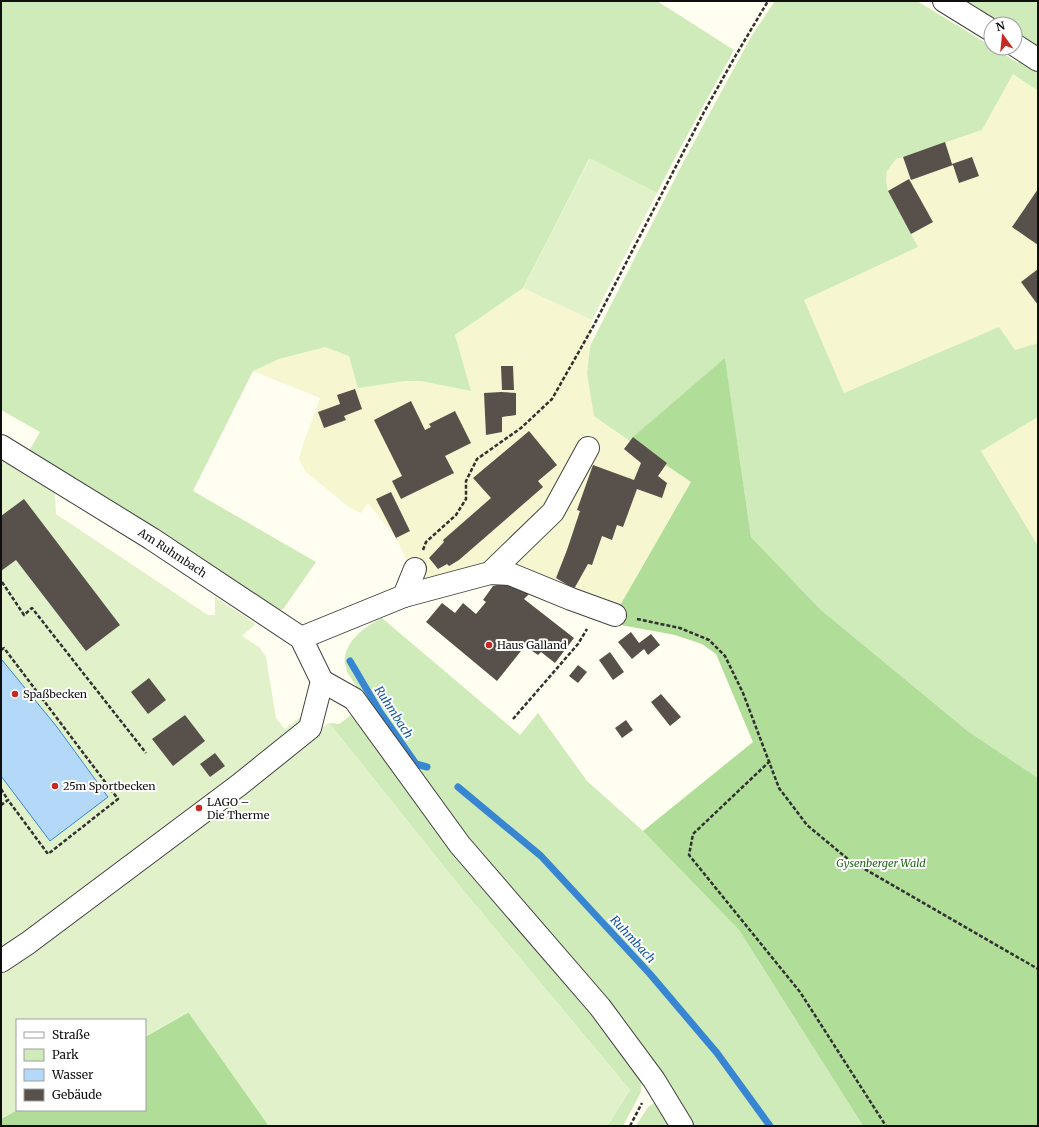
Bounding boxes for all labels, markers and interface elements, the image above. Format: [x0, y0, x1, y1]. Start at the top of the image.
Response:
north arrow [983, 16, 1023, 56]
text: N [994, 18, 1007, 34]
street label: Am Ruhmbach [135, 525, 210, 581]
place label: Haus Galland [497, 638, 567, 652]
marker: Haus Galland [484, 640, 494, 650]
water label: Ruhmbach [372, 683, 416, 741]
place label: Spaßbecken [23, 687, 88, 701]
marker: Spaßbecken [10, 689, 20, 699]
place label: 25m Sportbecken [63, 779, 156, 793]
marker: 25m Sportbecken [50, 781, 60, 791]
place label: LAGO – Die Therme [207, 795, 270, 822]
marker: LAGO – Die Therme [194, 803, 204, 813]
park label: Gysenberger Wald [836, 856, 926, 870]
water label: Ruhmbach [607, 912, 659, 966]
legend [16, 1019, 146, 1111]
text: Straße [52, 1027, 90, 1042]
text: Park [52, 1047, 79, 1062]
text: Wasser [51, 1067, 94, 1082]
text: Gebäude [52, 1087, 102, 1102]

